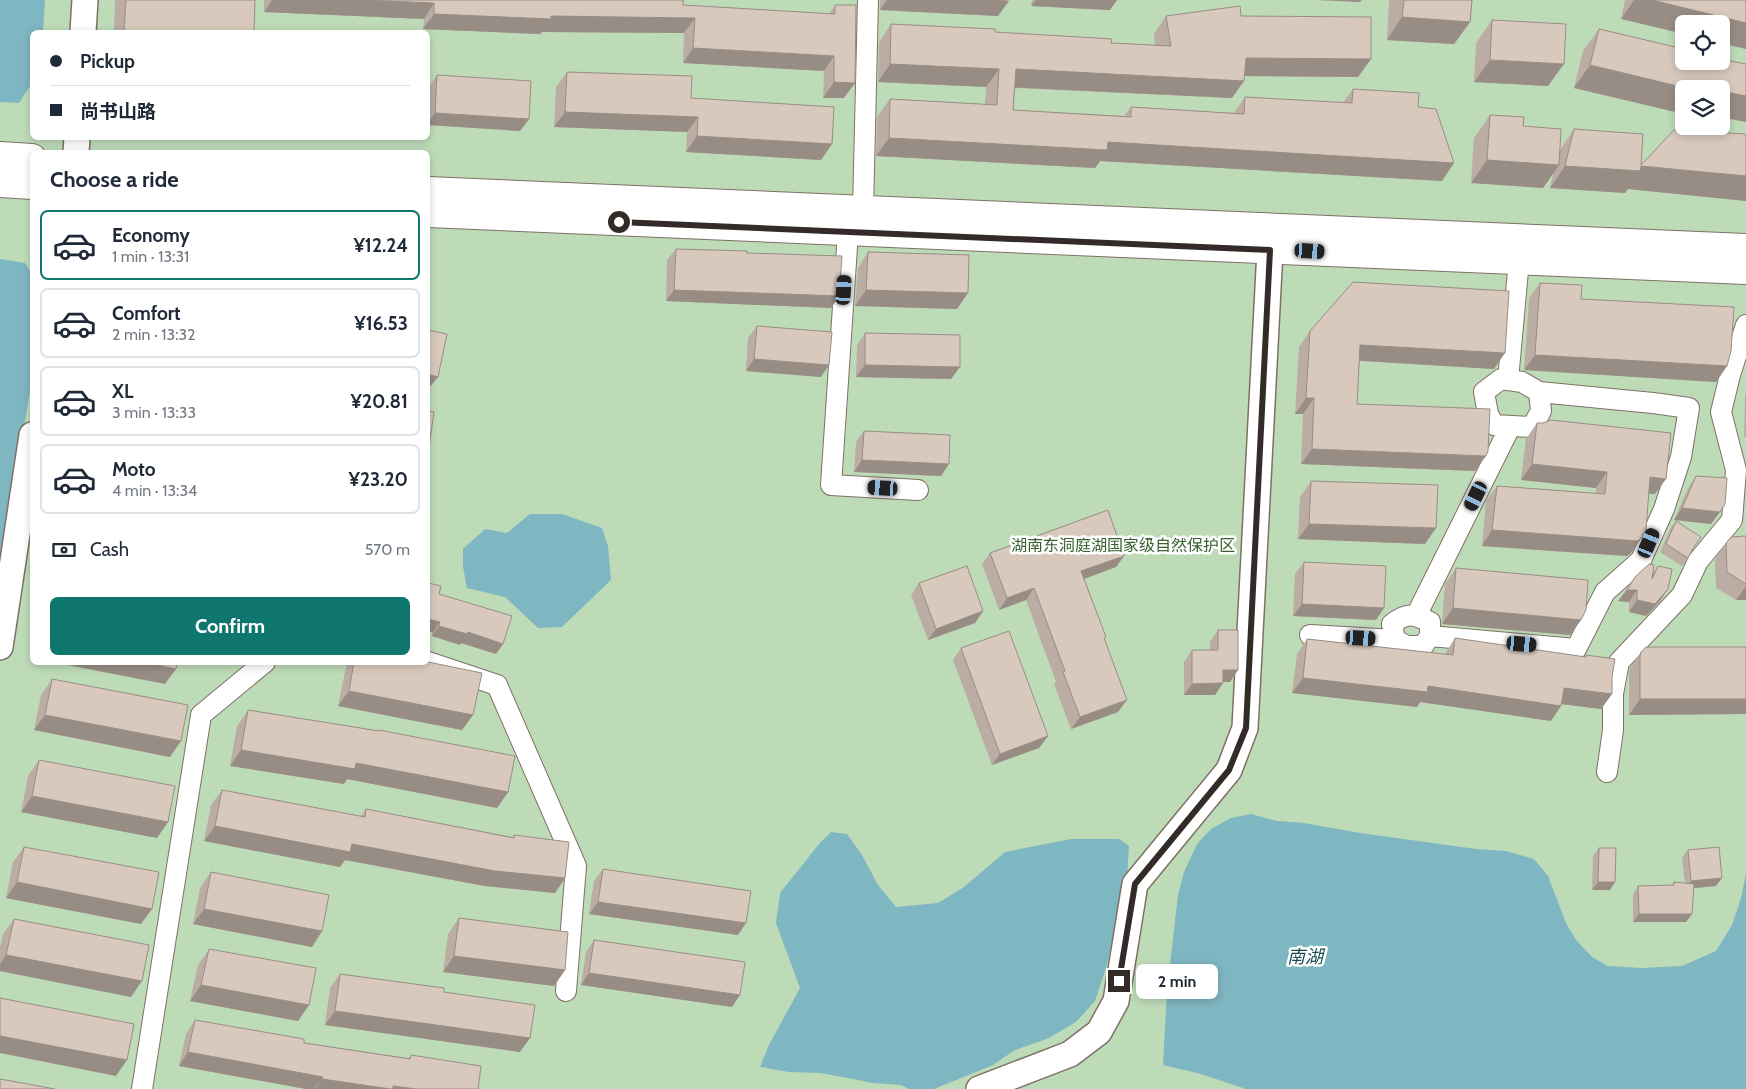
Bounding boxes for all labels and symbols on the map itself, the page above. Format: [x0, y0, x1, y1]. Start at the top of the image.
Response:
route start [608, 211, 630, 233]
car [1294, 243, 1325, 259]
car [835, 275, 852, 305]
car [1462, 479, 1489, 513]
car [867, 480, 898, 496]
car [1636, 526, 1661, 560]
park label: 湖南东洞庭湖国家级自然保护区 [1011, 536, 1235, 555]
car [1345, 630, 1376, 646]
car [1506, 635, 1537, 653]
water label: 南湖 [1287, 946, 1326, 968]
callout: 2 min [1136, 964, 1219, 998]
route end [1108, 970, 1130, 992]

